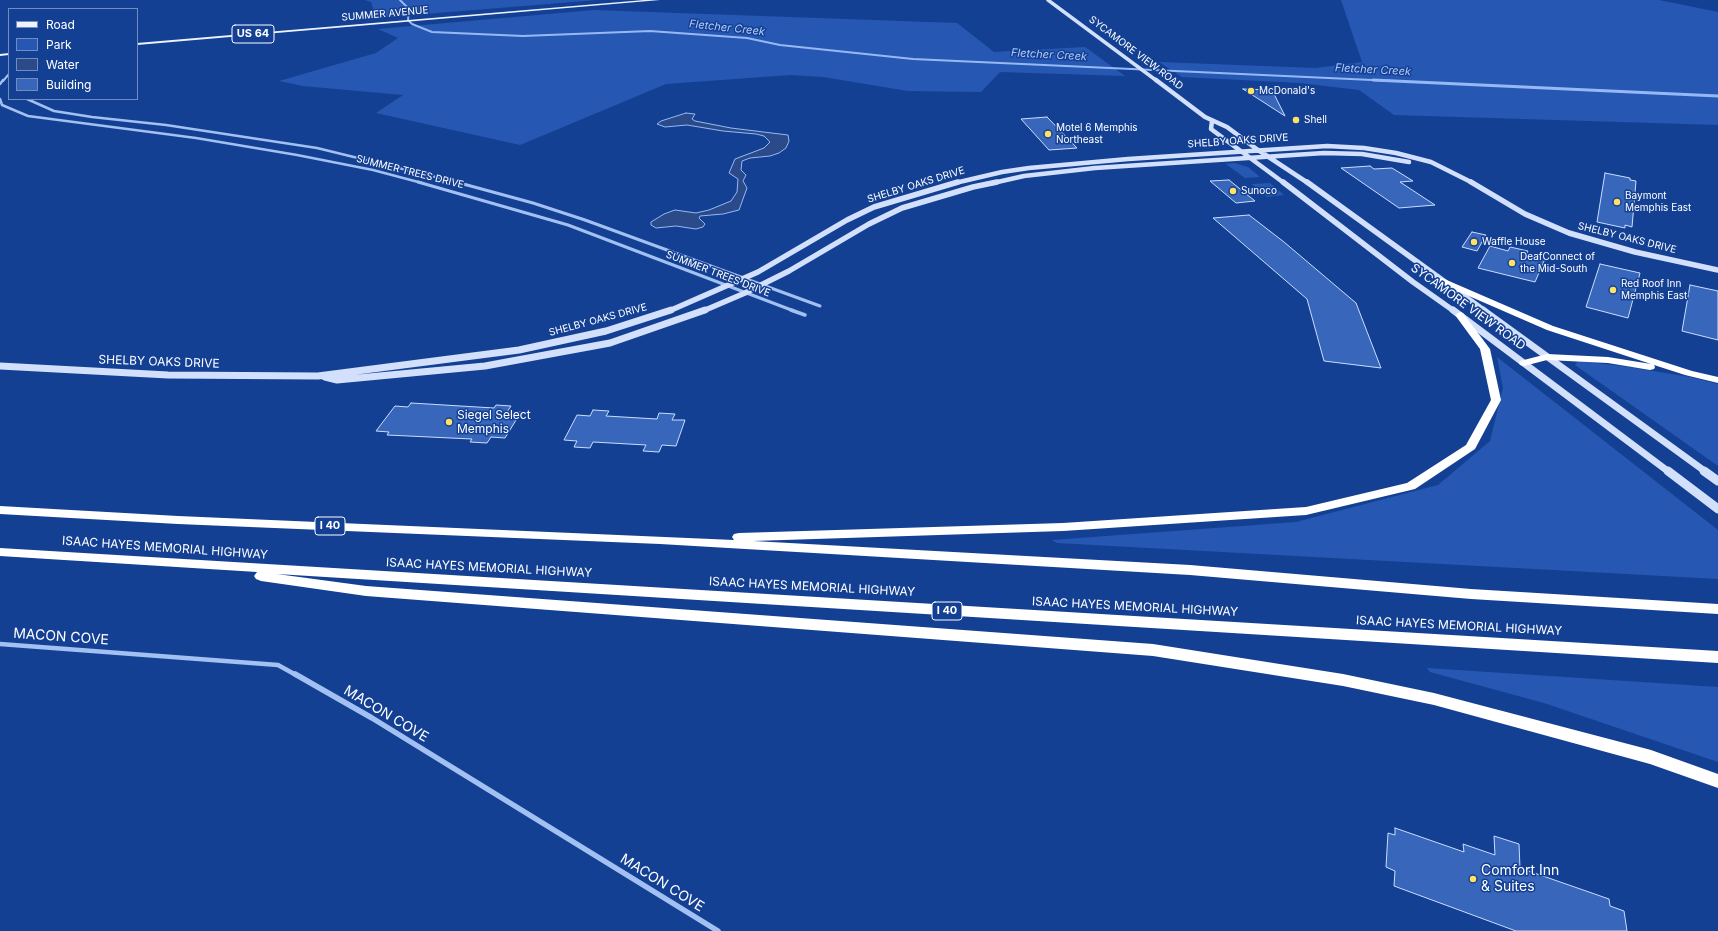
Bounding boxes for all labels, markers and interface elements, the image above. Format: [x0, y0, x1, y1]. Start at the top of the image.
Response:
street label: SUMMER AVENUE [341, 4, 429, 24]
legend [8, 8, 138, 100]
street label: SYCAMORE VIEW ROAD [1086, 14, 1186, 92]
text: Road [46, 17, 75, 32]
water label: Fletcher Creek [688, 17, 766, 39]
road number: US 64 [232, 25, 274, 43]
text: Park [46, 37, 72, 52]
water label: Fletcher Creek [1011, 46, 1087, 64]
text: Water [46, 57, 79, 72]
water label: Fletcher Creek [1335, 61, 1411, 79]
text: Building [46, 77, 91, 92]
place label: McDonald's [1259, 85, 1315, 97]
marker: McDonald's [1246, 86, 1256, 96]
place label: Shell [1304, 114, 1327, 126]
marker: Shell [1291, 115, 1301, 125]
place label: Motel 6 Memphis Northeast [1056, 122, 1138, 146]
marker: Motel 6 Memphis Northeast [1043, 129, 1053, 139]
street label: SHELBY OAKS DRIVE [1187, 131, 1289, 151]
street label: SUMMER TREES DRIVE [355, 153, 465, 191]
street label: SHELBY OAKS DRIVE [866, 165, 966, 205]
place label: Sunoco [1241, 185, 1277, 197]
marker: Sunoco [1228, 186, 1238, 196]
place label: Baymont Memphis East [1625, 190, 1691, 214]
marker: Baymont Memphis East [1612, 197, 1622, 207]
street label: SHELBY OAKS DRIVE [1577, 220, 1677, 256]
place label: Waffle House [1482, 236, 1545, 248]
marker: Waffle House [1469, 237, 1479, 247]
street label: SUMMER TREES DRIVE [664, 249, 772, 299]
place label: DeafConnect of the Mid-South [1520, 251, 1595, 274]
marker: DeafConnect of the Mid-South [1507, 258, 1517, 268]
street label: SYCAMORE VIEW ROAD [1408, 261, 1528, 353]
place label: Red Roof Inn Memphis East [1621, 278, 1687, 302]
marker: Red Roof Inn Memphis East [1608, 285, 1618, 295]
street label: SHELBY OAKS DRIVE [548, 301, 648, 339]
street label: SHELBY OAKS DRIVE [98, 353, 220, 371]
place label: Siegel Select Memphis [457, 408, 531, 436]
marker: Siegel Select Memphis [444, 417, 454, 427]
road number: I 40 [315, 517, 345, 535]
street label: ISAAC HAYES MEMORIAL HIGHWAY [62, 534, 268, 562]
street label: ISAAC HAYES MEMORIAL HIGHWAY [386, 555, 592, 581]
street label: ISAAC HAYES MEMORIAL HIGHWAY [709, 574, 915, 600]
street label: ISAAC HAYES MEMORIAL HIGHWAY [1032, 594, 1238, 620]
road number: I 40 [932, 602, 962, 620]
street label: ISAAC HAYES MEMORIAL HIGHWAY [1356, 613, 1562, 639]
street label: MACON COVE [13, 625, 109, 649]
street label: MACON COVE [341, 682, 431, 746]
street label: MACON COVE [617, 850, 707, 916]
place label: Comfort Inn & Suites [1481, 863, 1559, 896]
marker: Comfort Inn & Suites [1468, 874, 1478, 884]

